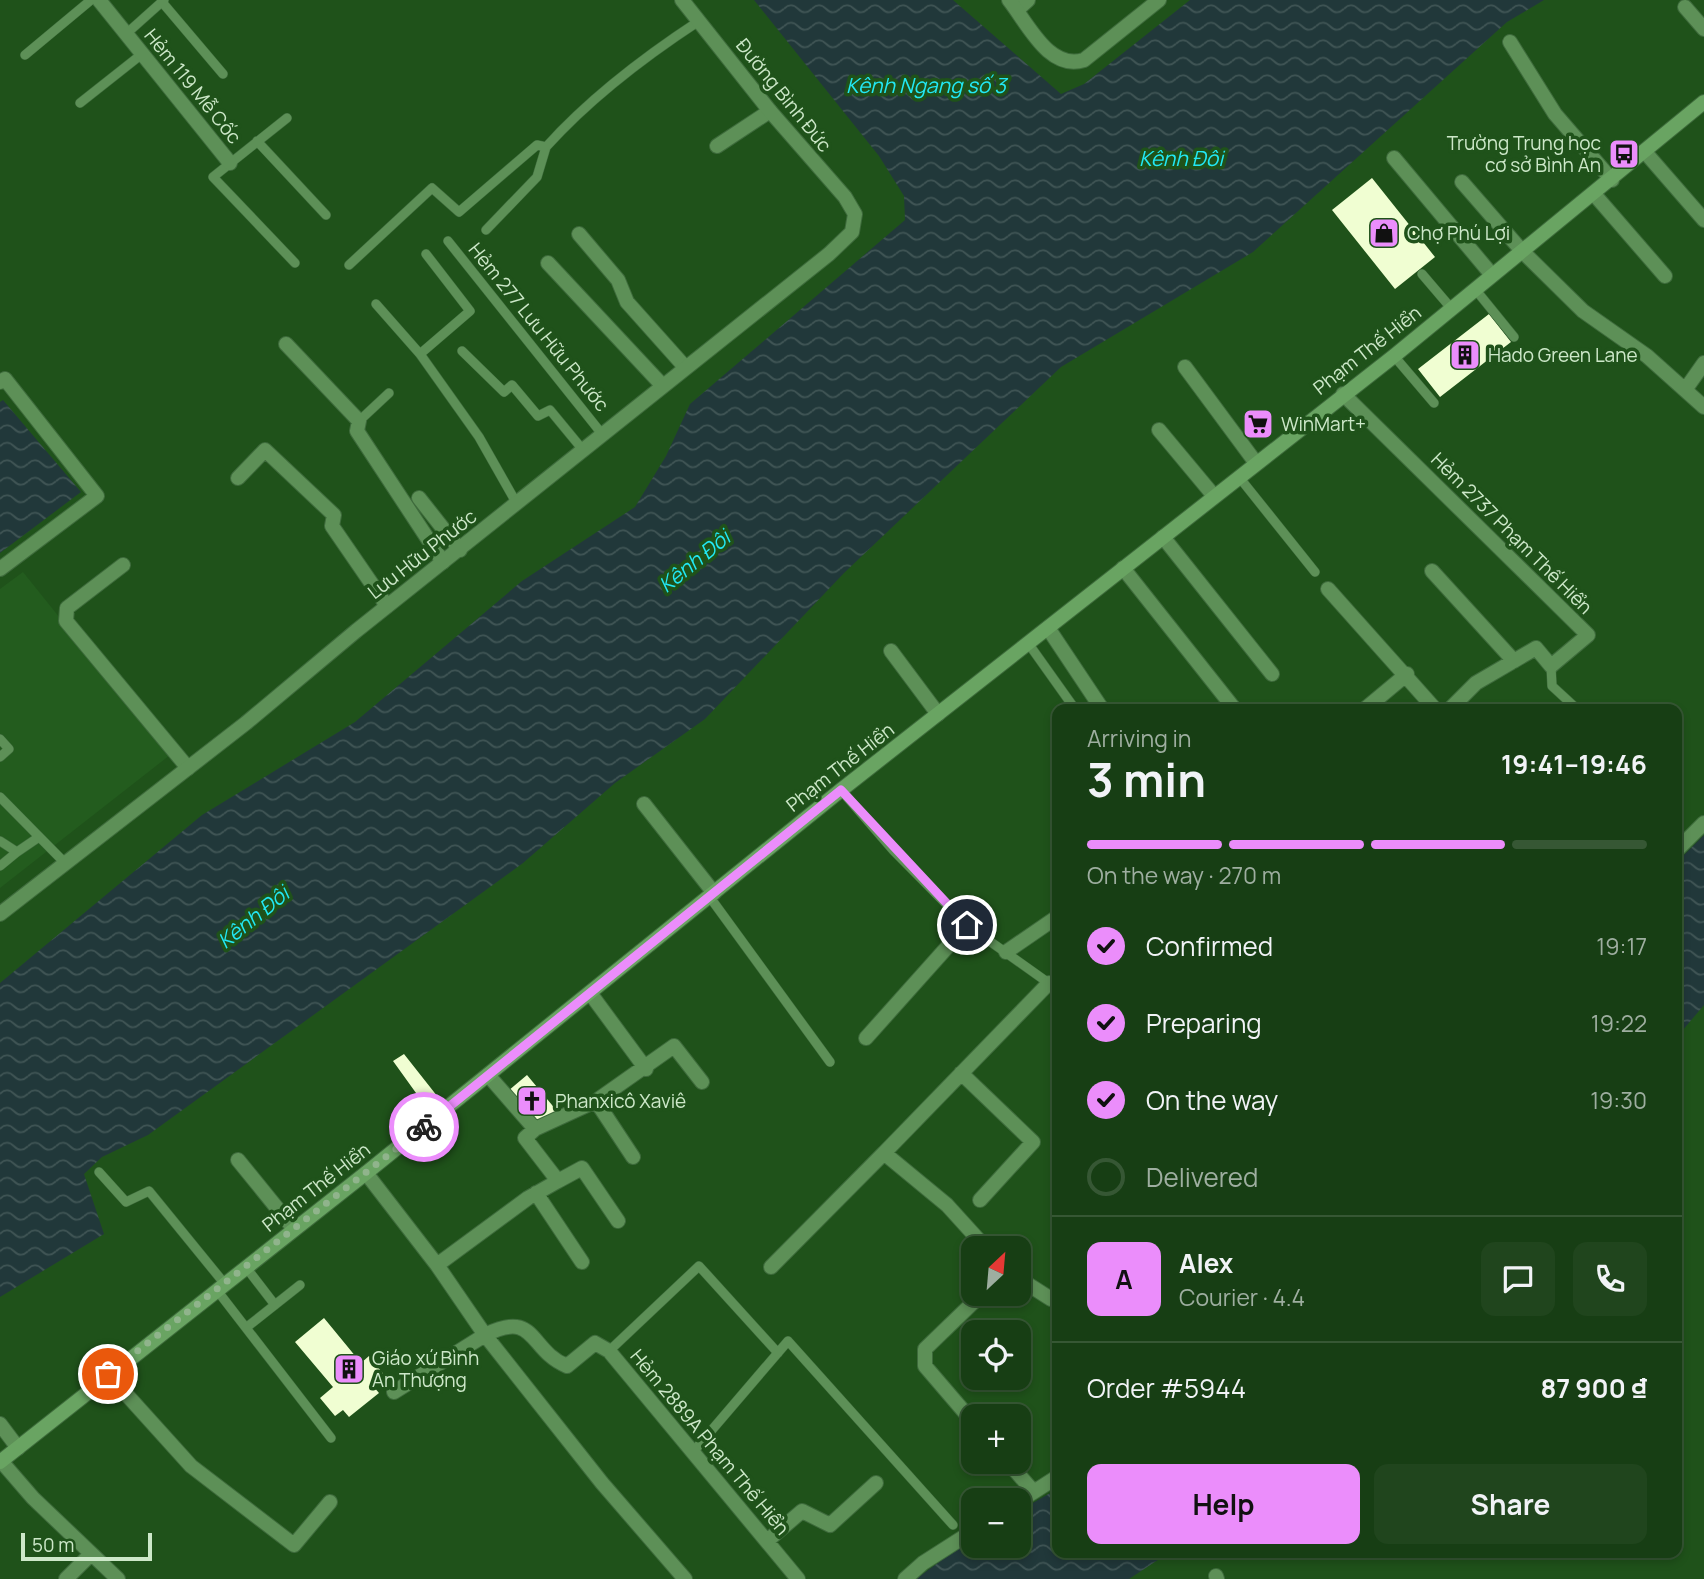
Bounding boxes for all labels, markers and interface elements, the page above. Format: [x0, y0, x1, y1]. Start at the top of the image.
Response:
street label: Hẻm 119 Mễ Cốc [139, 23, 247, 149]
street label: Đường Bình Đức [730, 33, 838, 157]
water label: Kênh Ngang số 3 [846, 71, 1008, 99]
place label: Trường Trung học cơ sở Bình An [1447, 130, 1601, 178]
bus stop icon: Trường Trung học cơ sở Bình An [1607, 137, 1641, 171]
water label: Kênh Đôi [1139, 144, 1226, 172]
shop icon: Chợ Phú Lợi [1367, 216, 1401, 250]
place label: Chợ Phú Lợi [1407, 220, 1510, 246]
street label: Hẻm 277 Lưu Hữu Phước [463, 237, 615, 417]
street label: Phạm Thế Hiển [1308, 300, 1426, 400]
building icon: Hado Green Lane [1448, 338, 1482, 372]
place label: Hado Green Lane [1488, 342, 1638, 368]
supermarket icon: WinMart+ [1241, 407, 1275, 441]
place label: WinMart+ [1281, 411, 1366, 437]
street label: Hẻm 2737 Phạm Thế Hiển [1426, 447, 1598, 619]
street label: Lưu Hữu Phước [362, 503, 482, 605]
water label: Kênh Đôi [652, 522, 738, 598]
street label: Phạm Thế Hiển [781, 717, 899, 817]
text: Arriving in [1087, 722, 1192, 754]
text: 19:41–19:46 [1501, 746, 1647, 782]
text: 3 min [1087, 748, 1206, 811]
text: On the way · 270 m [1087, 859, 1281, 891]
water label: Kênh Đôi [211, 878, 297, 954]
pin [937, 895, 997, 955]
icon: home [948, 906, 986, 944]
icon: check [1087, 927, 1125, 965]
text: Confirmed [1146, 928, 1273, 964]
text: 19:17 [1596, 930, 1647, 962]
icon: check [1087, 1004, 1125, 1042]
text: Preparing [1146, 1005, 1262, 1041]
text: 19:22 [1591, 1007, 1647, 1039]
icon: check [1087, 1081, 1125, 1119]
text: On the way [1146, 1082, 1278, 1118]
church icon: Phanxicô Xaviê [515, 1084, 549, 1118]
text: 19:30 [1590, 1084, 1647, 1116]
place label: Phanxicô Xaviê [555, 1088, 686, 1114]
courier [389, 1092, 459, 1162]
icon: bike [405, 1108, 443, 1146]
street label: Phạm Thế Hiển [257, 1137, 375, 1237]
text: Delivered [1146, 1159, 1258, 1195]
north arrow [961, 1236, 1031, 1306]
map controls [961, 1236, 1031, 1558]
button: chat [1481, 1242, 1555, 1316]
button: phone [1573, 1242, 1647, 1316]
text: Alex [1179, 1245, 1233, 1281]
text: A [1115, 1261, 1133, 1297]
text: Courier · 4.4 [1179, 1281, 1305, 1313]
button: locate [961, 1320, 1031, 1390]
pin [78, 1344, 138, 1404]
street label: Hẻm 2889A Phạm Thế Hiển [625, 1344, 795, 1540]
place label: Giáo xứ Bình An Thượng [372, 1345, 479, 1393]
building icon: Giáo xứ Bình An Thượng [332, 1352, 366, 1386]
icon: bag [89, 1355, 127, 1393]
text: Order #5944 [1087, 1370, 1246, 1406]
text: 87 900 ₫ [1540, 1370, 1647, 1406]
button: + [961, 1404, 1031, 1474]
button: Help [1087, 1464, 1360, 1544]
button: Share [1374, 1464, 1647, 1544]
button: − [961, 1488, 1031, 1558]
scale bar [21, 1530, 152, 1562]
text: 50 m [32, 1532, 74, 1558]

